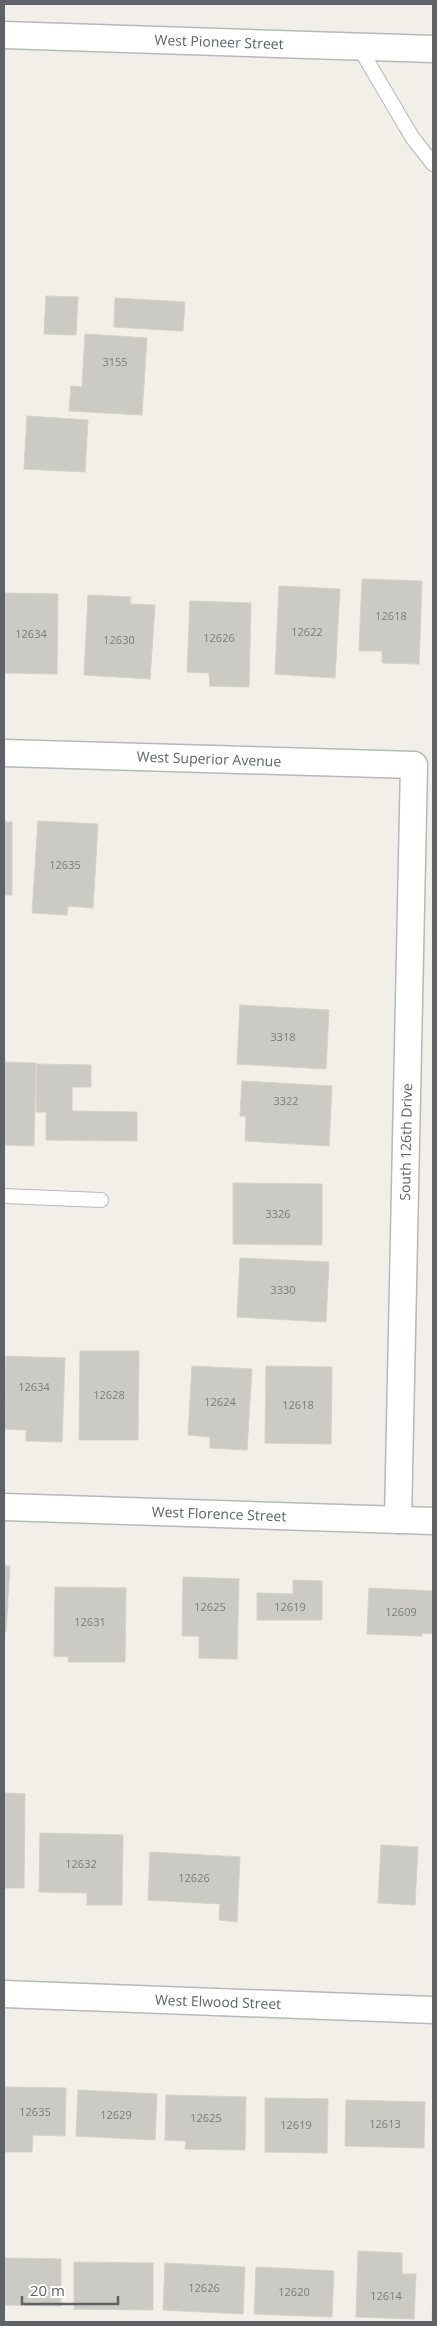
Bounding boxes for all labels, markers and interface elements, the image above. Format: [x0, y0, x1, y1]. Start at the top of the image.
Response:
street label: West Pioneer Street [154, 30, 284, 53]
house number: 3155 [102, 354, 128, 369]
house number: 12618 [375, 608, 407, 623]
house number: 12622 [291, 624, 323, 639]
house number: 12634 [15, 626, 47, 641]
house number: 12626 [203, 630, 235, 645]
house number: 12630 [103, 632, 135, 647]
street label: West Superior Avenue [136, 746, 282, 771]
house number: 12635 [49, 857, 81, 872]
house number: 3318 [270, 1029, 296, 1044]
street label: South 126th Drive [395, 1083, 416, 1201]
house number: 3322 [273, 1093, 299, 1108]
house number: 3326 [265, 1206, 291, 1221]
house number: 3330 [270, 1282, 296, 1297]
house number: 12634 [18, 1379, 50, 1394]
house number: 12628 [93, 1387, 125, 1402]
house number: 12624 [204, 1394, 236, 1409]
house number: 12618 [282, 1397, 314, 1412]
street label: West Florence Street [151, 1502, 287, 1525]
house number: 12625 [194, 1599, 226, 1614]
house number: 12619 [274, 1599, 306, 1614]
house number: 12609 [385, 1604, 417, 1619]
house number: 12631 [74, 1614, 106, 1629]
house number: 12632 [65, 1856, 97, 1871]
house number: 12626 [178, 1870, 210, 1885]
street label: West Elwood Street [155, 1990, 282, 2013]
house number: 12635 [19, 2104, 51, 2119]
house number: 12629 [100, 2107, 132, 2122]
house number: 12625 [190, 2110, 222, 2125]
house number: 12613 [369, 2116, 401, 2131]
house number: 12619 [280, 2117, 312, 2132]
scale bar [22, 2274, 119, 2306]
text: 20 m [30, 2280, 65, 2300]
house number: 12626 [188, 2280, 220, 2295]
house number: 12620 [278, 2284, 310, 2299]
house number: 12614 [370, 2288, 402, 2303]

